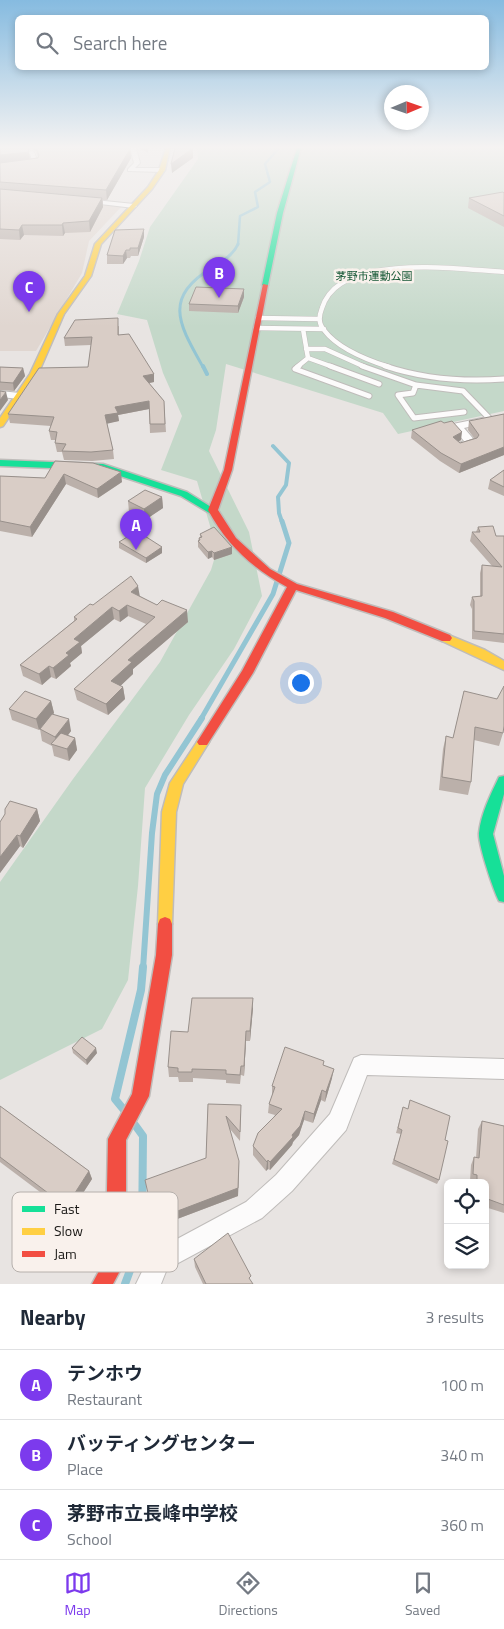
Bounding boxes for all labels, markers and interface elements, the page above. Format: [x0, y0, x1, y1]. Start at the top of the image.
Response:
search box [15, 15, 489, 70]
text: Search here [73, 28, 167, 57]
icon: search [33, 29, 61, 57]
north arrow [384, 85, 429, 130]
pin: B [203, 257, 235, 298]
park label: 茅野市運動公園 [336, 268, 413, 284]
pin: C [13, 271, 45, 312]
pin: A [120, 509, 152, 550]
your location [288, 670, 314, 696]
map controls [444, 1179, 489, 1269]
button: locate [444, 1179, 489, 1224]
legend [12, 1192, 178, 1272]
text: Fast [54, 1198, 79, 1219]
text: Slow [54, 1220, 83, 1241]
button: layers [444, 1224, 489, 1269]
text: Jam [54, 1243, 77, 1264]
text: Nearby [20, 1301, 85, 1333]
text: 3 results [425, 1305, 484, 1329]
text: テンホウ [67, 1358, 143, 1387]
text: A [31, 1373, 41, 1397]
text: 100 m [440, 1373, 484, 1397]
text: Restaurant [67, 1387, 142, 1411]
text: バッティングセンター [67, 1428, 256, 1457]
text: B [31, 1443, 41, 1467]
text: 340 m [440, 1443, 484, 1467]
text: Place [67, 1457, 103, 1481]
text: 茅野市立長峰中学校 [67, 1498, 238, 1527]
text: C [32, 1513, 40, 1537]
text: 360 m [440, 1513, 484, 1537]
text: School [67, 1527, 112, 1551]
tab: Map [64, 1569, 92, 1620]
tab: Directions [219, 1569, 278, 1620]
tab: Saved [405, 1569, 441, 1620]

